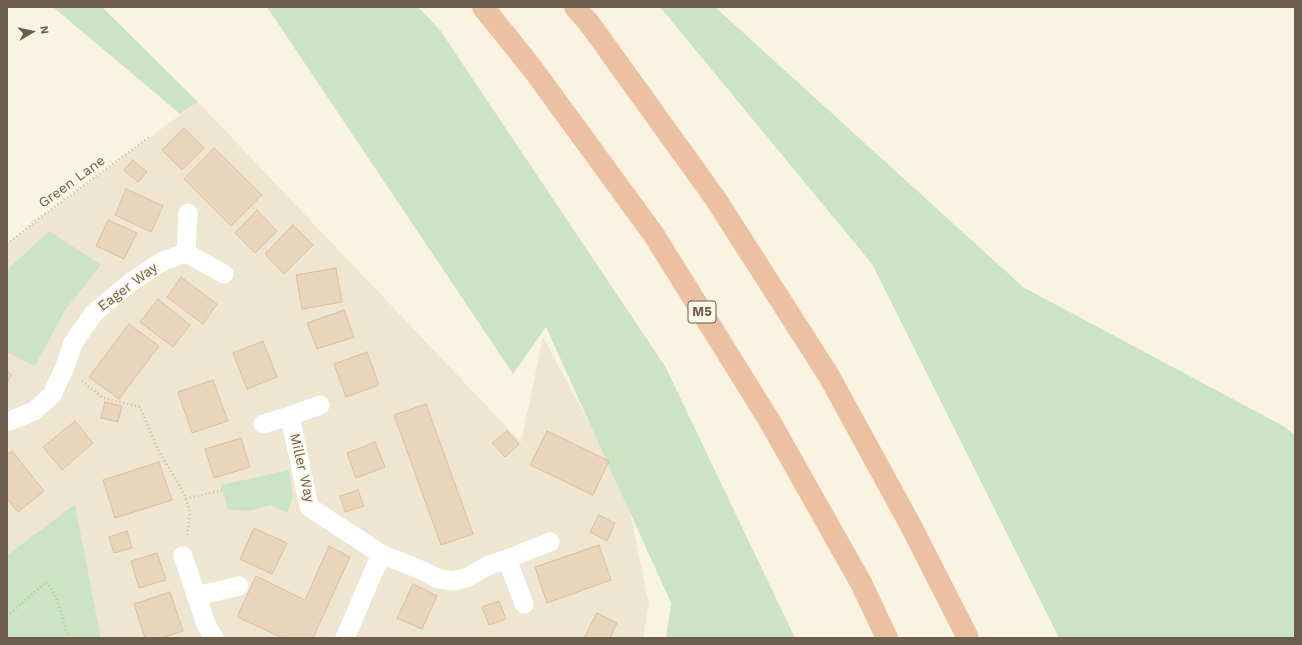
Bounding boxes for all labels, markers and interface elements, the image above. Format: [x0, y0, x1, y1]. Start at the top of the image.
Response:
north arrow [12, 12, 52, 52]
text: N [37, 25, 51, 35]
street label: Green Lane [35, 152, 109, 212]
street label: Eager Way [95, 259, 161, 315]
road number: M5 [688, 301, 716, 323]
street label: Miller Way [286, 432, 318, 504]

